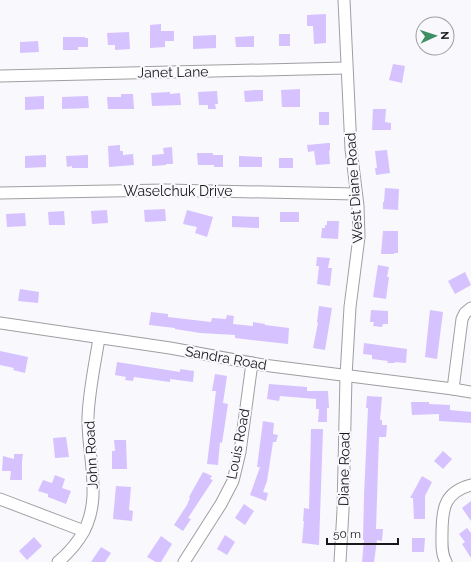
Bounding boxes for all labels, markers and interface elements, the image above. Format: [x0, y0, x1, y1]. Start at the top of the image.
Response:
north arrow [415, 16, 455, 56]
text: N [438, 31, 451, 40]
street label: Janet Lane [137, 63, 209, 81]
street label: West Diane Road [342, 132, 366, 244]
street label: Waselchuk Drive [124, 183, 232, 199]
street label: Sandra Road [184, 343, 268, 373]
street label: Louis Road [223, 407, 253, 481]
street label: John Road [81, 420, 101, 490]
street label: Diane Road [335, 432, 353, 506]
scale bar [327, 520, 398, 546]
text: 50 m [333, 527, 361, 541]

